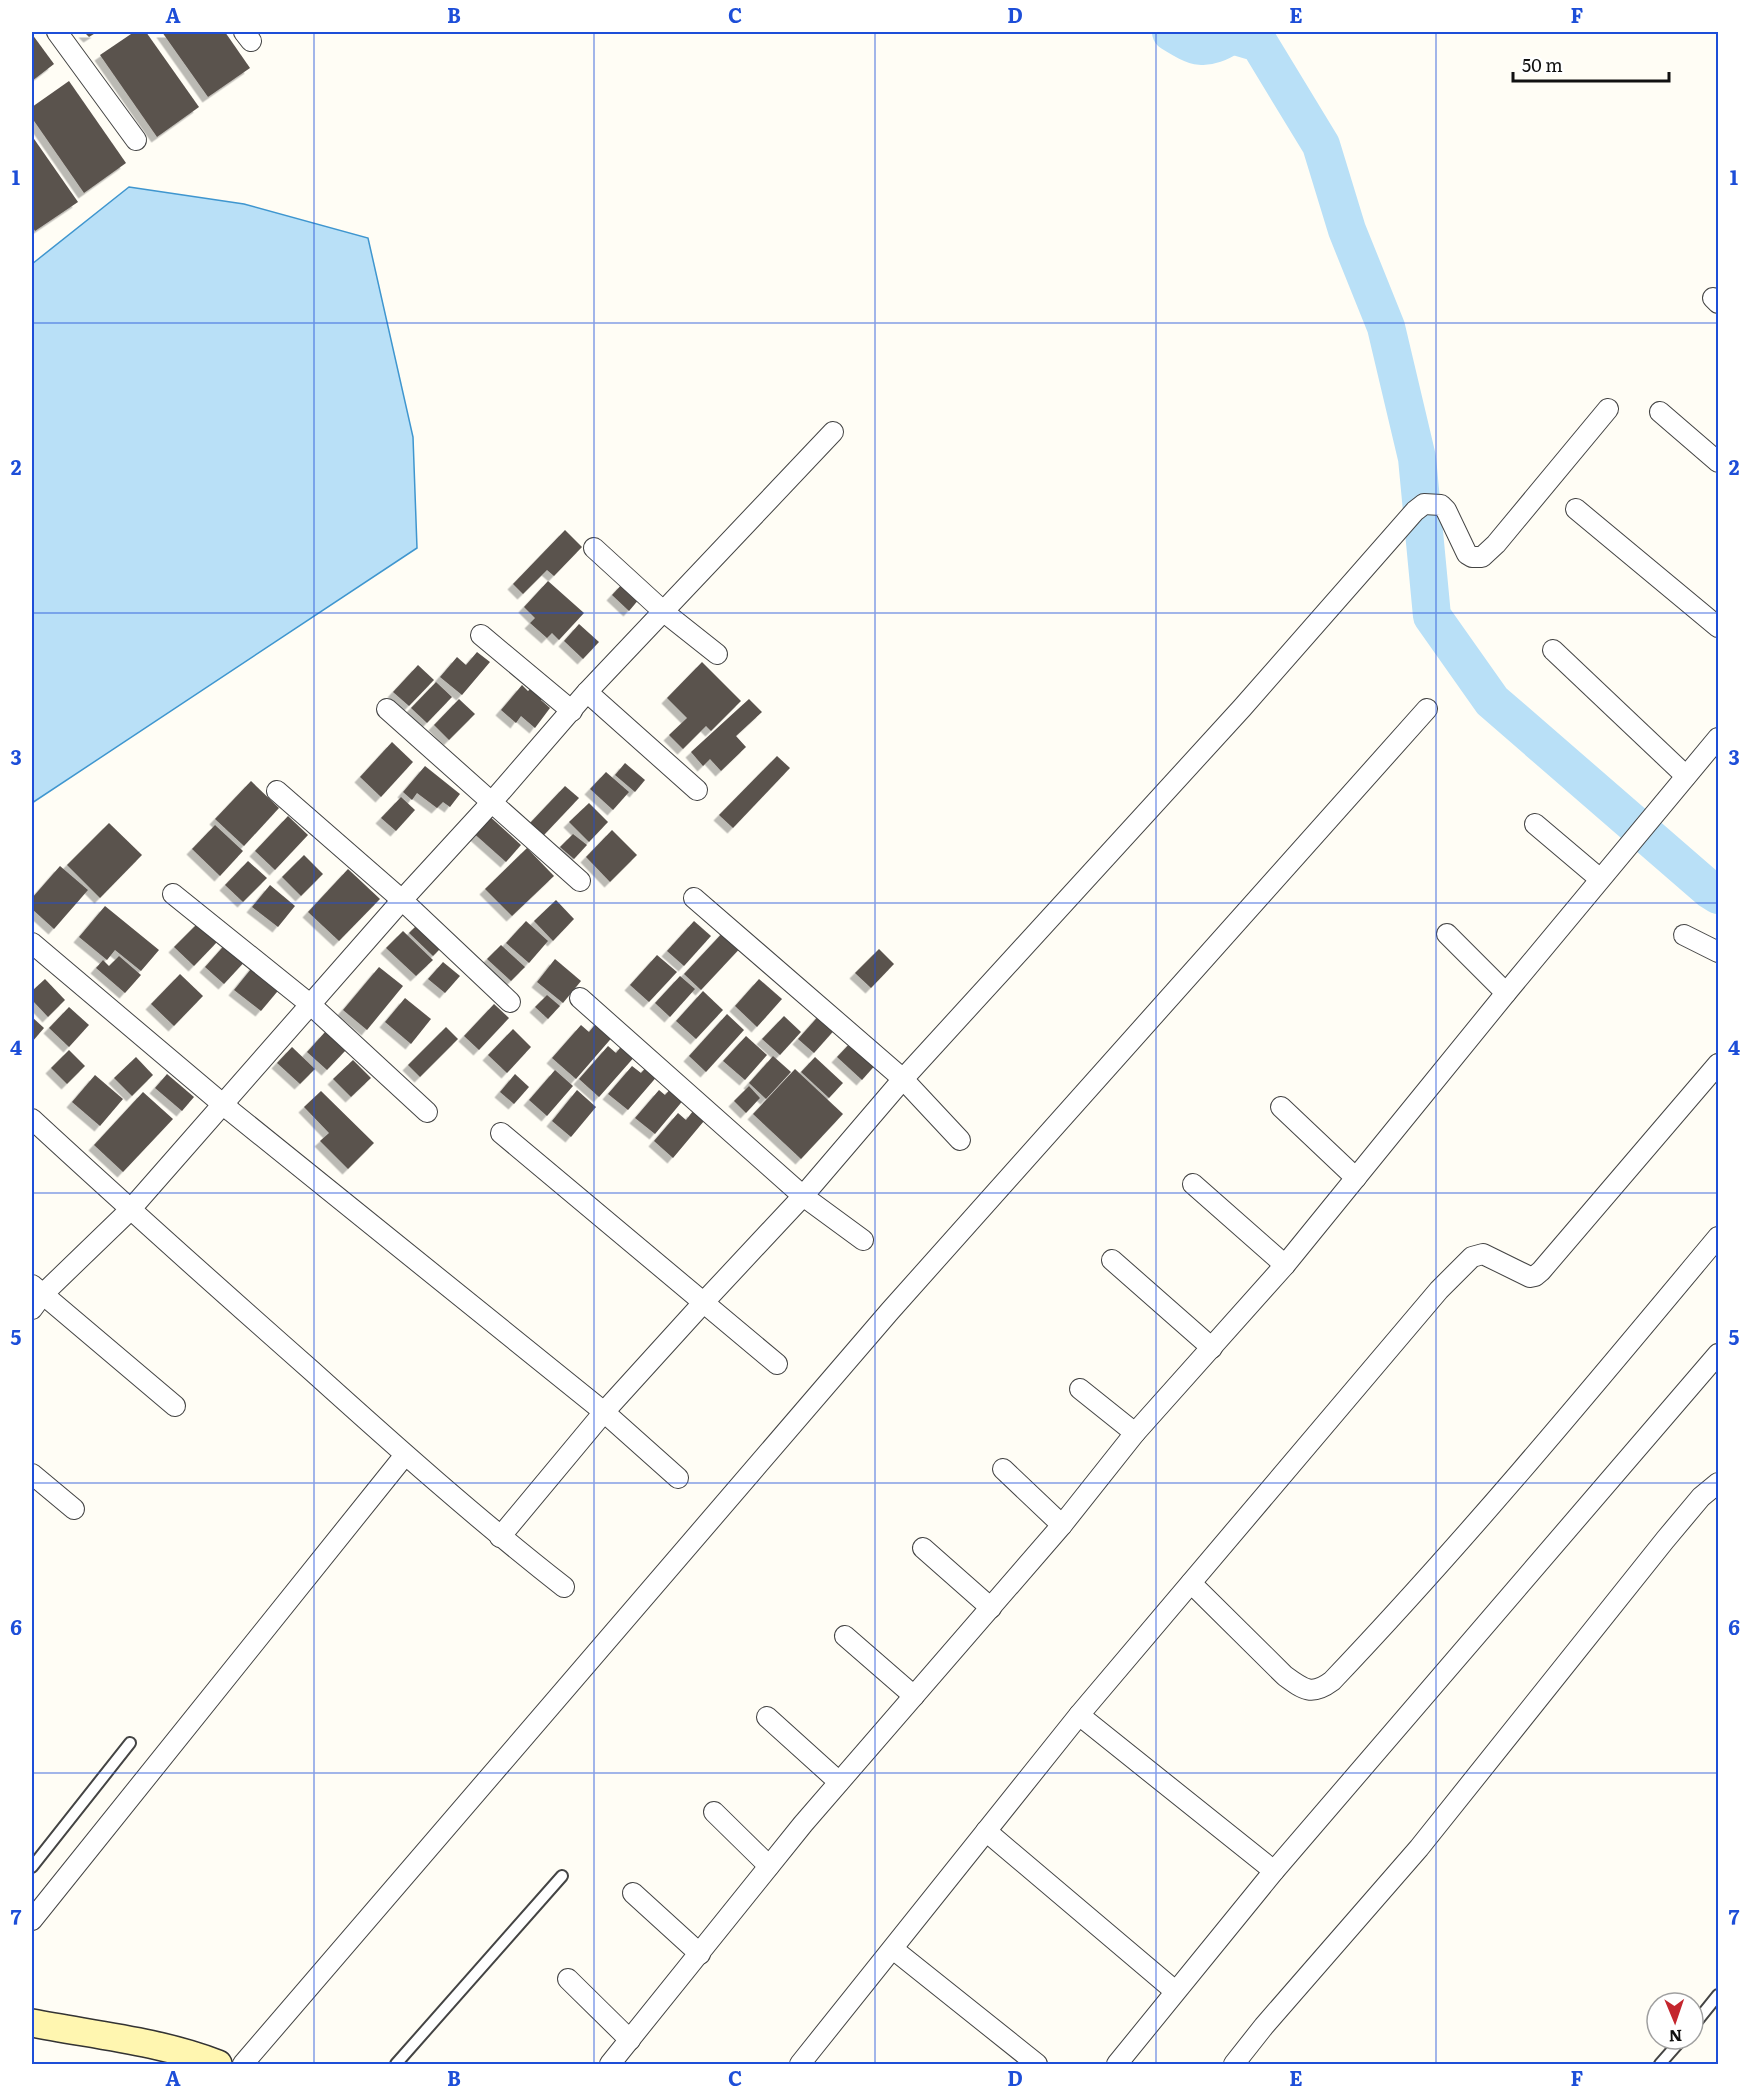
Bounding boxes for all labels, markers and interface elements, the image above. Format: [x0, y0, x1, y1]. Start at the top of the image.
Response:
text: A [165, 0, 181, 29]
text: B [447, 0, 461, 29]
text: C [728, 0, 742, 29]
text: D [1007, 0, 1023, 29]
text: E [1289, 0, 1303, 29]
text: F [1571, 0, 1584, 29]
scale bar [1513, 45, 1669, 83]
text: 50 m [1522, 51, 1563, 78]
text: 1 [12, 161, 20, 191]
text: 1 [1730, 161, 1738, 191]
text: 2 [11, 451, 22, 481]
text: 2 [1729, 451, 1740, 481]
text: 3 [10, 741, 22, 771]
text: 3 [1728, 741, 1740, 771]
text: 4 [10, 1031, 22, 1061]
text: 4 [1728, 1031, 1740, 1061]
text: 5 [11, 1321, 22, 1351]
text: 5 [1729, 1321, 1740, 1351]
text: 6 [10, 1611, 22, 1641]
text: 6 [1728, 1611, 1740, 1641]
text: 7 [11, 1901, 22, 1931]
text: 7 [1729, 1901, 1740, 1931]
north arrow [1645, 1991, 1705, 2051]
text: N [1668, 2025, 1683, 2049]
text: A [165, 2062, 181, 2092]
text: B [447, 2062, 461, 2092]
text: C [728, 2062, 742, 2092]
text: D [1007, 2062, 1023, 2092]
text: E [1289, 2062, 1303, 2092]
text: F [1571, 2062, 1584, 2092]

